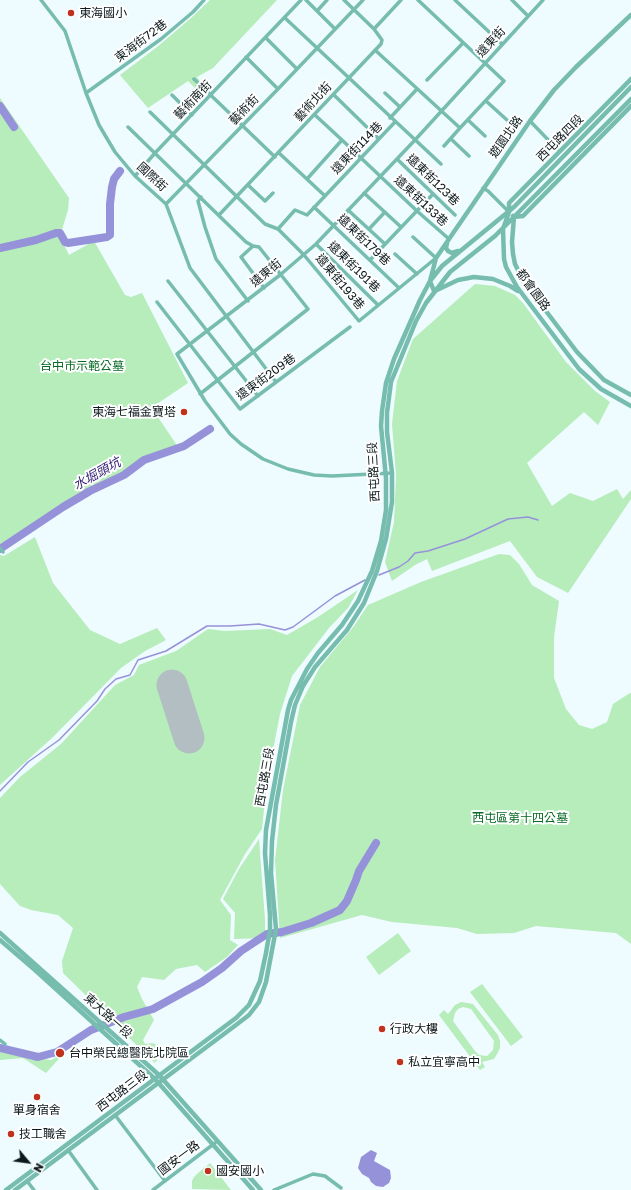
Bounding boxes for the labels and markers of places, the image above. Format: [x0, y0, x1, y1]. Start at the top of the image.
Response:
place label: 東海國小 [79, 6, 127, 20]
marker: 東海國小 [66, 8, 76, 18]
place label: 東海七福金寶塔 [92, 405, 176, 419]
marker: 東海七福金寶塔 [179, 407, 189, 417]
place label: 行政大樓 [390, 1022, 438, 1036]
marker: 行政大樓 [377, 1024, 387, 1034]
place label: 台中榮民總醫院北院區 [69, 1046, 189, 1060]
marker: 台中榮民總醫院北院區 [54, 1047, 66, 1059]
place label: 私立宜寧高中 [408, 1055, 480, 1069]
marker: 私立宜寧高中 [395, 1057, 405, 1067]
marker: 單身宿舍 [32, 1092, 42, 1102]
place label: 單身宿舍 [13, 1103, 61, 1117]
place label: 技工職舍 [19, 1127, 67, 1141]
marker: 技工職舍 [6, 1129, 16, 1139]
place label: 國安國小 [216, 1164, 264, 1178]
marker: 國安國小 [203, 1166, 213, 1176]

